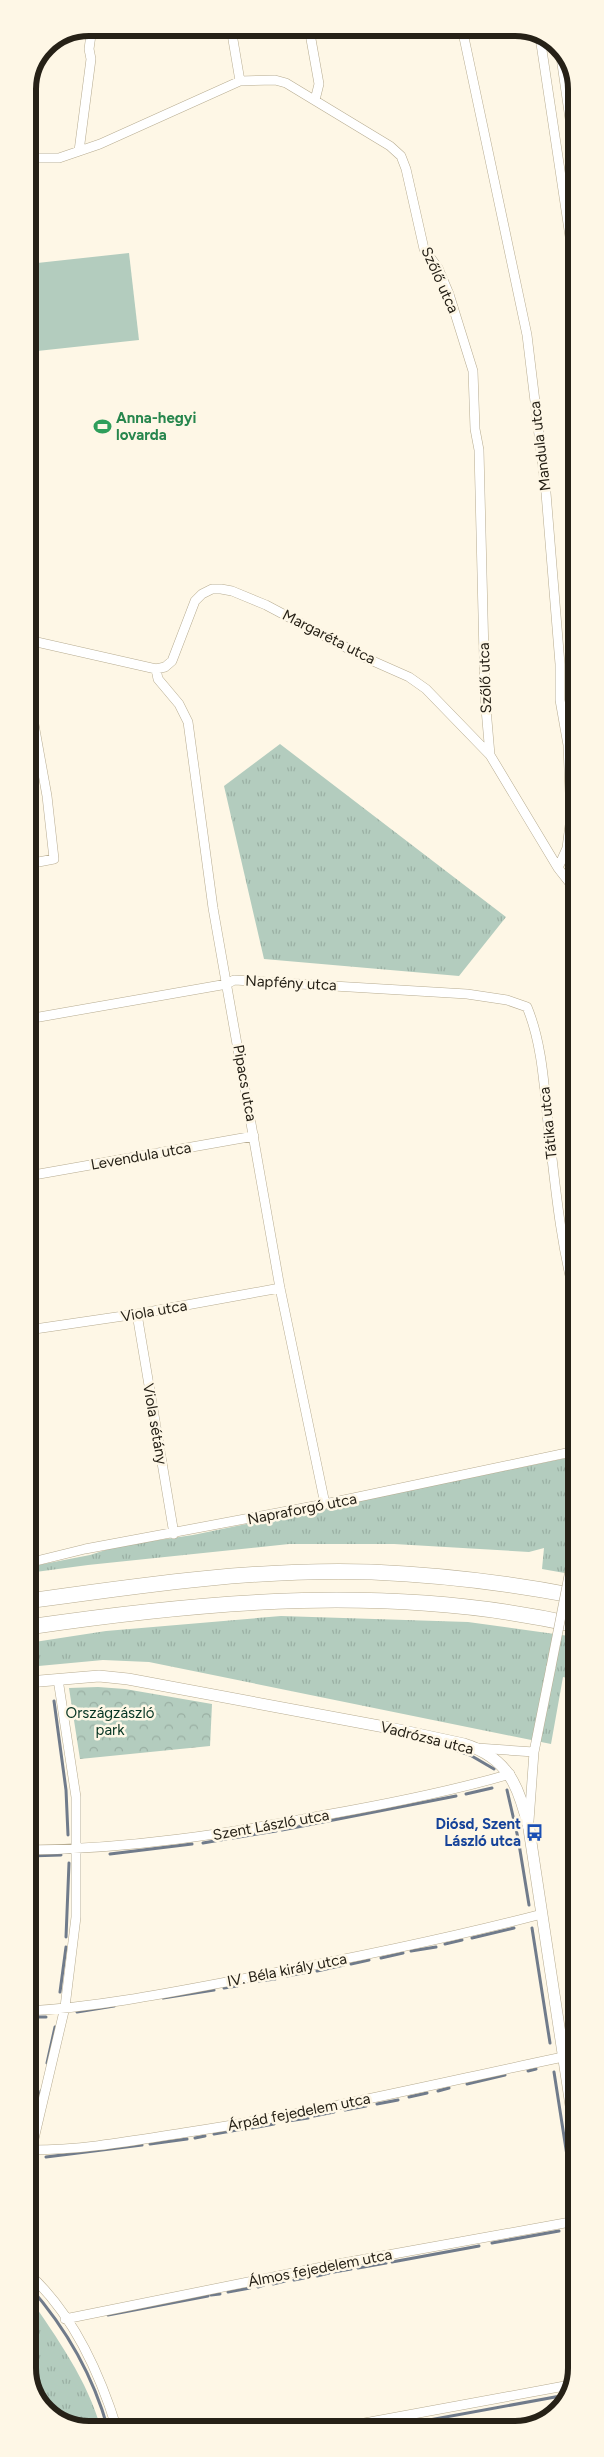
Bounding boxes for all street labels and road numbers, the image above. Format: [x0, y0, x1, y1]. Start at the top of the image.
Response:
street label: Szőlő utca [417, 244, 463, 316]
street label: Mandula utca [526, 400, 554, 492]
street label: Margaréta utca [280, 606, 378, 668]
street label: Szőlő utca [475, 642, 495, 714]
street label: Napfény utca [245, 972, 337, 994]
street label: Pipacs utca [229, 1043, 261, 1123]
street label: Tátika utca [535, 1086, 561, 1160]
street label: Levendula utca [89, 1138, 193, 1174]
street label: Viola utca [119, 1296, 189, 1326]
street label: Viola sétány [139, 1382, 171, 1466]
street label: Napraforgó utca [246, 1490, 358, 1528]
street label: Vadrózsa utca [378, 1718, 476, 1758]
street label: Szent László utca [211, 1806, 331, 1844]
street label: IV. Béla király utca [226, 1950, 348, 1990]
street label: Árpád fejedelem utca [226, 2089, 372, 2135]
street label: Álmos fejedelem utca [247, 2245, 393, 2291]

